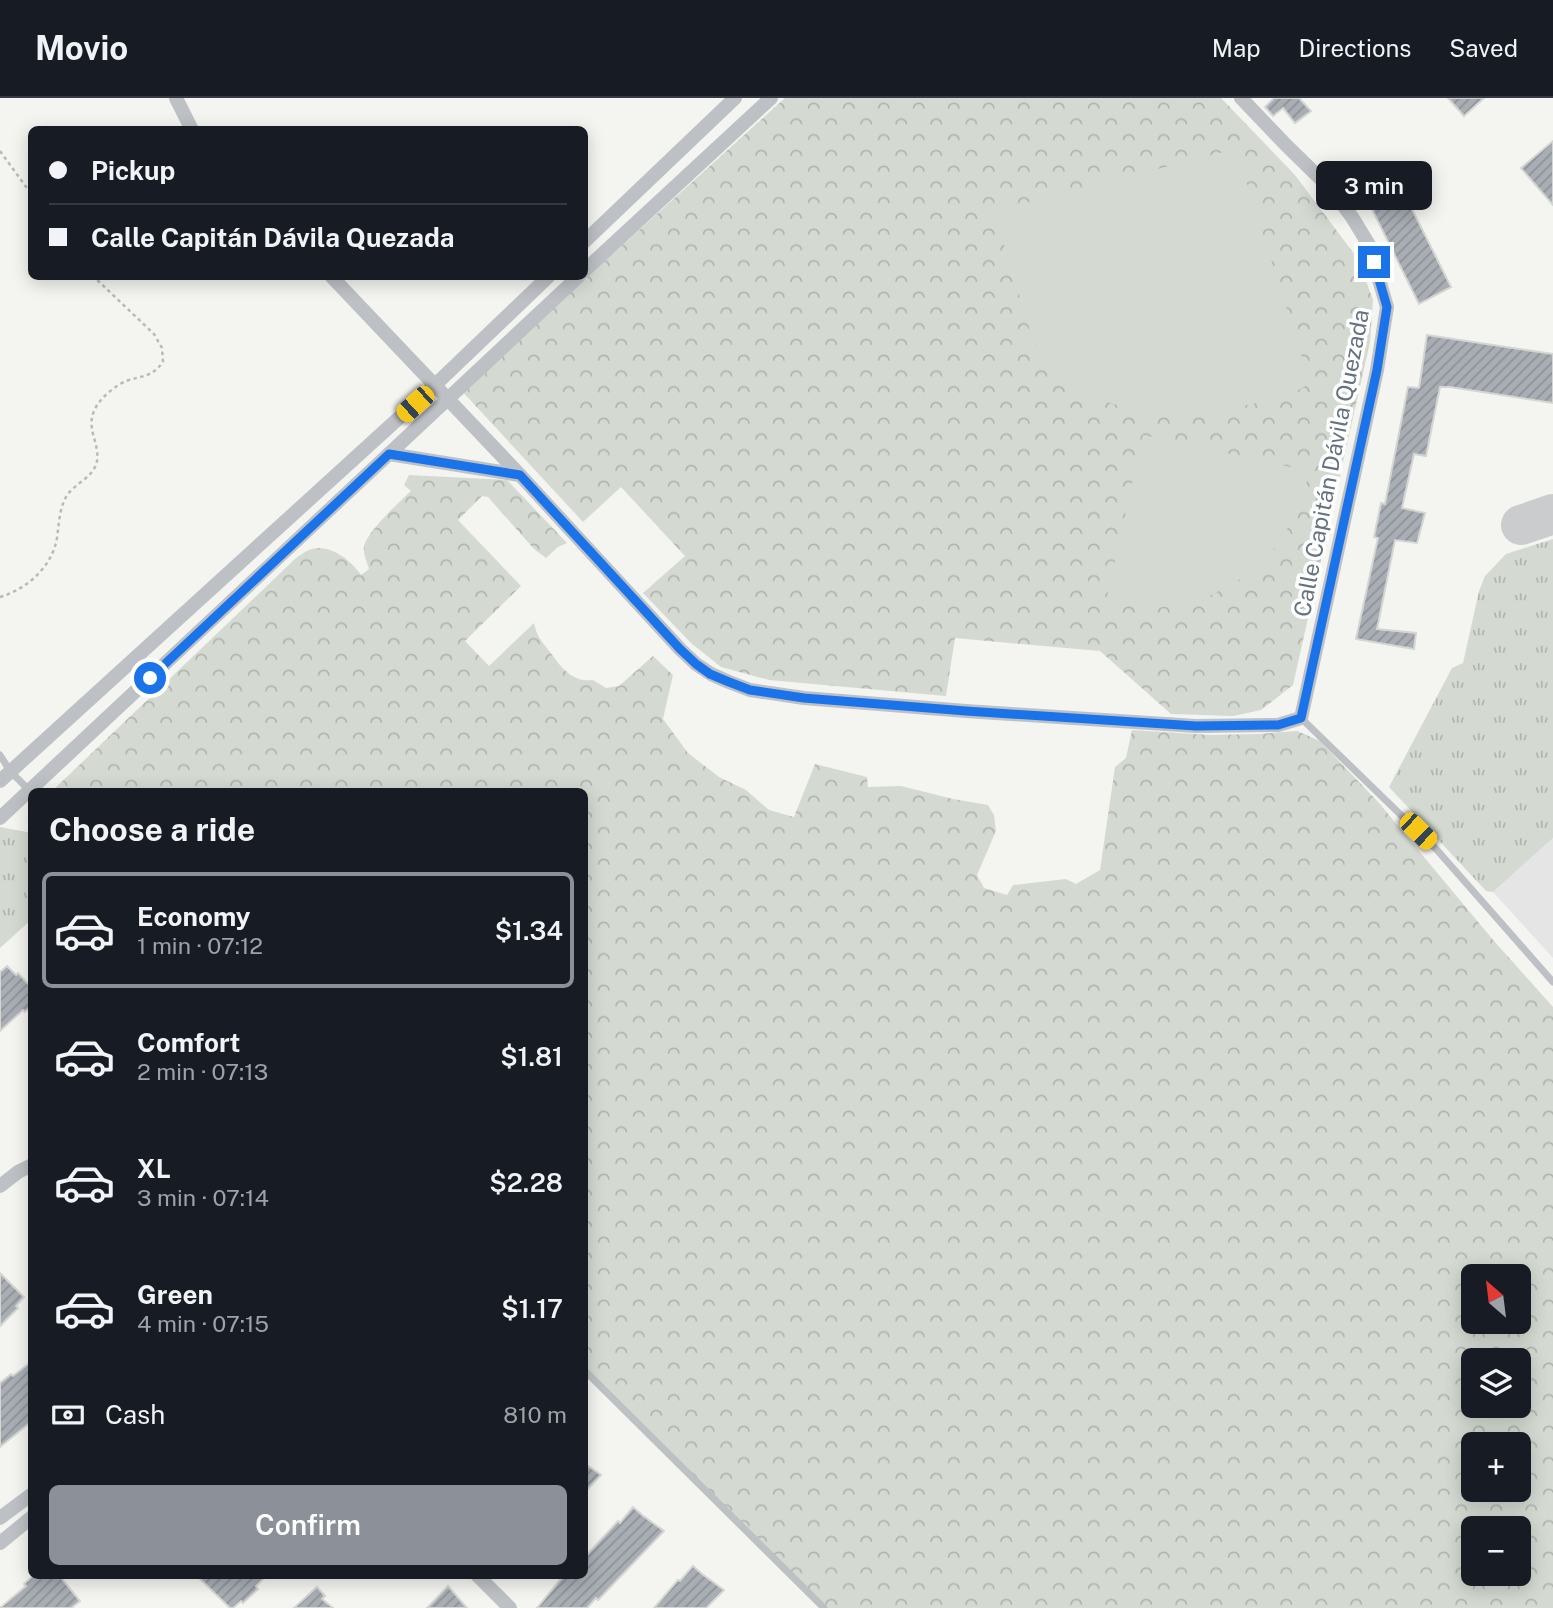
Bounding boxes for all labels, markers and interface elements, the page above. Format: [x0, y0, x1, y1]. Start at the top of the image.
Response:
text: Movio [35, 29, 128, 67]
text: Map [1212, 34, 1261, 62]
text: Directions [1299, 34, 1411, 62]
text: Saved [1449, 34, 1518, 62]
text: Pickup [91, 155, 175, 186]
callout: 3 min [1316, 160, 1432, 209]
text: 3 min [1344, 172, 1404, 199]
text: Calle Capitán Dávila Quezada [91, 222, 455, 253]
route end [1358, 246, 1390, 278]
street label: Calle Capitán Dávila Quezada [1288, 307, 1374, 619]
car [393, 382, 438, 426]
route start [134, 662, 166, 694]
car [1396, 809, 1441, 853]
text: Choose a ride [49, 811, 255, 848]
icon: car [53, 899, 116, 962]
text: Economy [137, 901, 250, 932]
text: $1.34 [495, 915, 563, 946]
text: 1 min · 07:12 [137, 932, 263, 959]
icon: car [53, 1025, 116, 1088]
text: Comfort [137, 1027, 240, 1058]
text: $1.81 [500, 1041, 563, 1072]
text: 2 min · 07:13 [137, 1058, 268, 1085]
icon: car [53, 1151, 116, 1214]
text: XL [137, 1153, 171, 1184]
text: $2.28 [489, 1167, 563, 1198]
text: 3 min · 07:14 [137, 1184, 269, 1211]
north arrow [1461, 1264, 1531, 1334]
map controls [1461, 1264, 1531, 1586]
icon: car [53, 1277, 116, 1340]
text: Green [137, 1279, 213, 1310]
text: $1.17 [501, 1293, 563, 1324]
text: 4 min · 07:15 [137, 1310, 269, 1337]
button: layers [1461, 1348, 1531, 1418]
icon: cash [49, 1396, 87, 1434]
text: Cash [105, 1399, 165, 1430]
text: 810 m [503, 1401, 567, 1428]
button: + [1461, 1432, 1531, 1502]
button: Confirm [49, 1485, 567, 1565]
button: − [1461, 1516, 1531, 1586]

